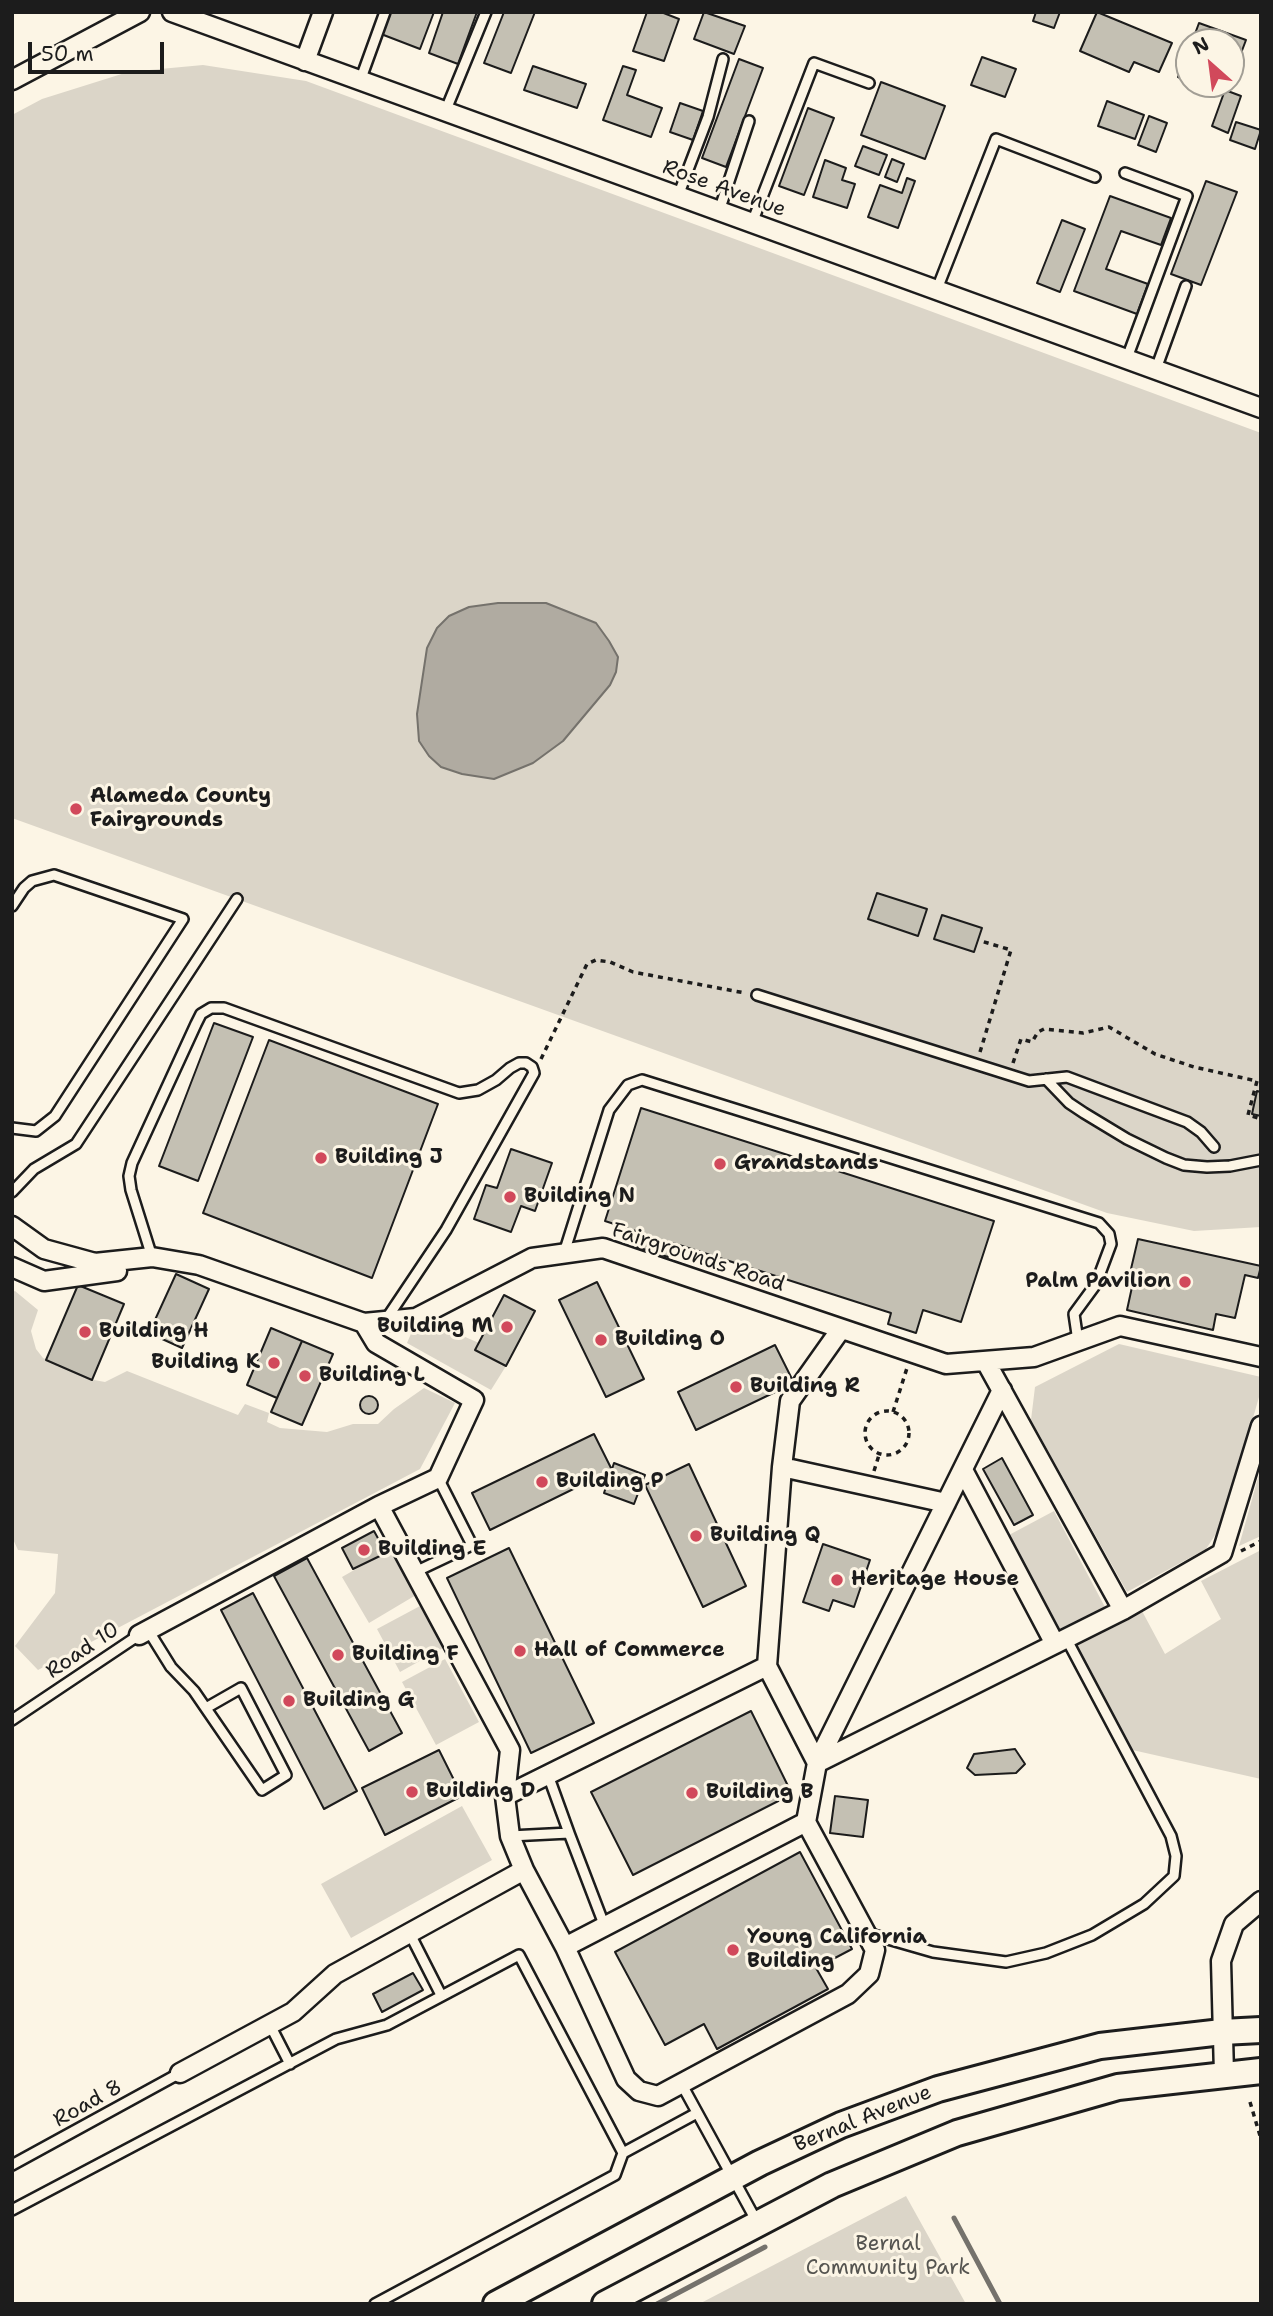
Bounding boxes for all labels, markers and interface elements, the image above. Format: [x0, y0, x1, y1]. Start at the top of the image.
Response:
scale bar [32, 28, 168, 72]
north arrow [1175, 28, 1245, 98]
text: N [1188, 31, 1213, 60]
text: 50 m [41, 40, 94, 68]
street label: Rose Avenue [659, 155, 789, 223]
place label: Alameda County Fairgrounds [90, 784, 271, 834]
marker: Alameda County Fairgrounds [68, 801, 84, 817]
place label: Building J [335, 1145, 443, 1171]
marker: Building J [313, 1150, 329, 1166]
place label: Grandstands [734, 1151, 879, 1177]
marker: Grandstands [712, 1156, 728, 1172]
place label: Building N [524, 1184, 635, 1210]
marker: Building N [502, 1189, 518, 1205]
street label: Fairgrounds Road [608, 1218, 788, 1298]
place label: Palm Pavilion [1025, 1269, 1171, 1295]
marker: Palm Pavilion [1177, 1274, 1193, 1290]
place label: Building M [377, 1314, 493, 1340]
place label: Building H [99, 1319, 209, 1345]
marker: Building M [499, 1319, 515, 1335]
marker: Building H [77, 1324, 93, 1340]
place label: Building O [615, 1327, 725, 1353]
marker: Building O [593, 1332, 609, 1348]
place label: Building K [151, 1350, 260, 1376]
marker: Building K [266, 1355, 282, 1371]
place label: Building L [319, 1363, 425, 1389]
marker: Building L [297, 1368, 313, 1384]
place label: Building R [750, 1374, 860, 1400]
marker: Building R [728, 1379, 744, 1395]
place label: Building P [556, 1469, 664, 1495]
marker: Building P [534, 1474, 550, 1490]
place label: Building Q [710, 1523, 821, 1549]
marker: Building Q [688, 1528, 704, 1544]
place label: Building E [378, 1537, 486, 1563]
marker: Building E [356, 1542, 372, 1558]
place label: Heritage House [851, 1567, 1019, 1593]
marker: Heritage House [829, 1572, 845, 1588]
street label: Road 10 [42, 1617, 124, 1685]
place label: Hall of Commerce [534, 1638, 725, 1664]
place label: Building F [352, 1642, 459, 1668]
marker: Hall of Commerce [512, 1643, 528, 1659]
marker: Building F [330, 1647, 346, 1663]
place label: Building G [303, 1688, 414, 1714]
marker: Building G [281, 1693, 297, 1709]
place label: Building D [426, 1779, 535, 1805]
place label: Building B [706, 1780, 814, 1806]
marker: Building D [404, 1784, 420, 1800]
marker: Building B [684, 1785, 700, 1801]
place label: Young California Building [747, 1925, 927, 1975]
marker: Young California Building [725, 1942, 741, 1958]
street label: Road 8 [49, 2075, 127, 2133]
street label: Bernal Avenue [791, 2080, 935, 2158]
park label: Bernal Community Park [806, 2232, 970, 2282]

